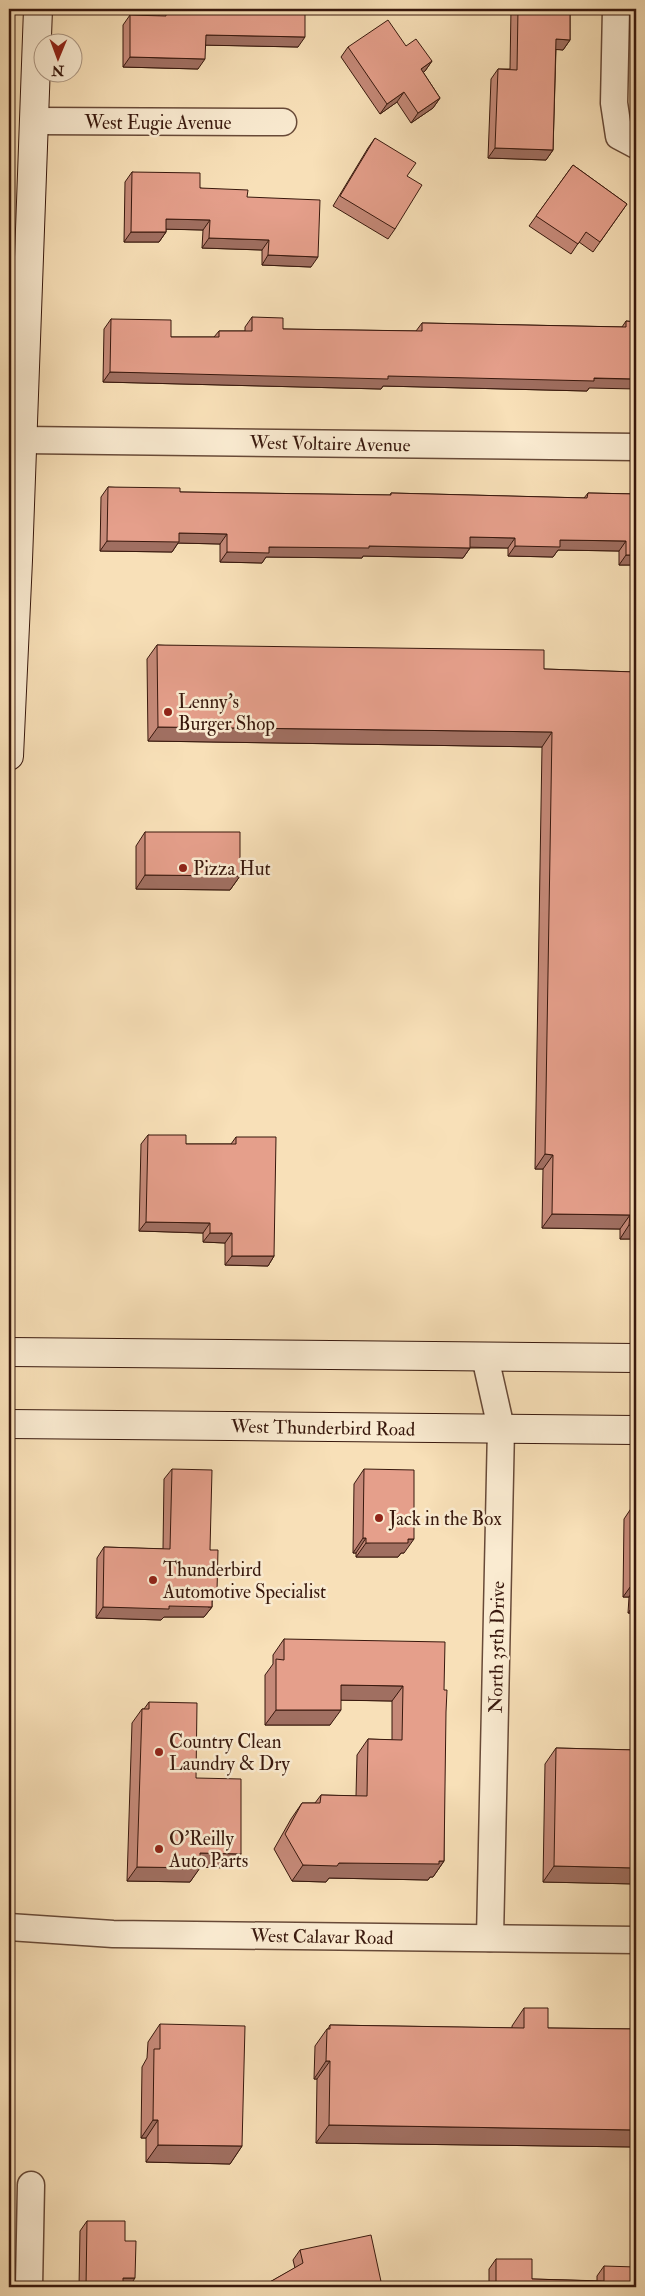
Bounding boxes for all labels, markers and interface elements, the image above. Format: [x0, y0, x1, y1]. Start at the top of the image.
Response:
north arrow [32, 32, 82, 82]
text: N [51, 62, 65, 79]
street label: West Eugie Avenue [83, 111, 232, 135]
street label: West Voltaire Avenue [248, 431, 411, 457]
place label: Lenny's Burger Shop [178, 690, 275, 737]
marker: Lenny's Burger Shop [162, 706, 174, 718]
place label: Pizza Hut [193, 857, 271, 881]
marker: Pizza Hut [177, 862, 189, 874]
street label: West Thunderbird Road [230, 1414, 416, 1442]
place label: Jack in the Box [388, 1507, 502, 1531]
marker: Jack in the Box [373, 1512, 385, 1524]
place label: Thunderbird Automotive Specialist [162, 1558, 326, 1605]
marker: Thunderbird Automotive Specialist [147, 1574, 159, 1586]
street label: North 35th Drive [484, 1581, 510, 1713]
place label: Country Clean Laundry & Dry [169, 1730, 290, 1776]
marker: Country Clean Laundry & Dry [153, 1746, 165, 1758]
place label: O'Reilly Auto Parts [168, 1827, 248, 1873]
marker: O'Reilly Auto Parts [153, 1843, 165, 1855]
street label: West Calavar Road [249, 1924, 394, 1950]

